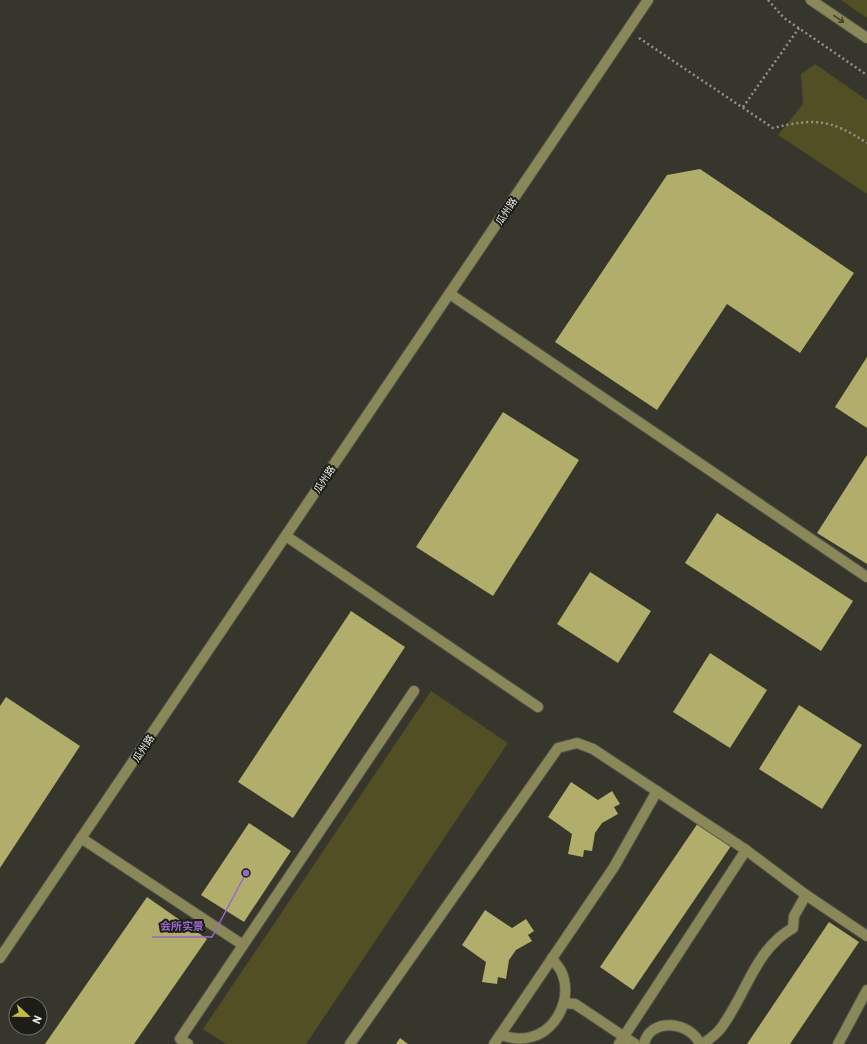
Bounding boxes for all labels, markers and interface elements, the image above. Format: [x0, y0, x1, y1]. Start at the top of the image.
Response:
one-way arrow [833, 15, 844, 23]
street label: 瓜州路 [493, 195, 520, 227]
street label: 瓜州路 [311, 463, 338, 495]
street label: 瓜州路 [130, 732, 157, 764]
callout: 会所实景 [152, 914, 212, 937]
text: 会所实景 [160, 919, 204, 933]
north arrow [8, 996, 48, 1036]
text: N [29, 1013, 45, 1026]

